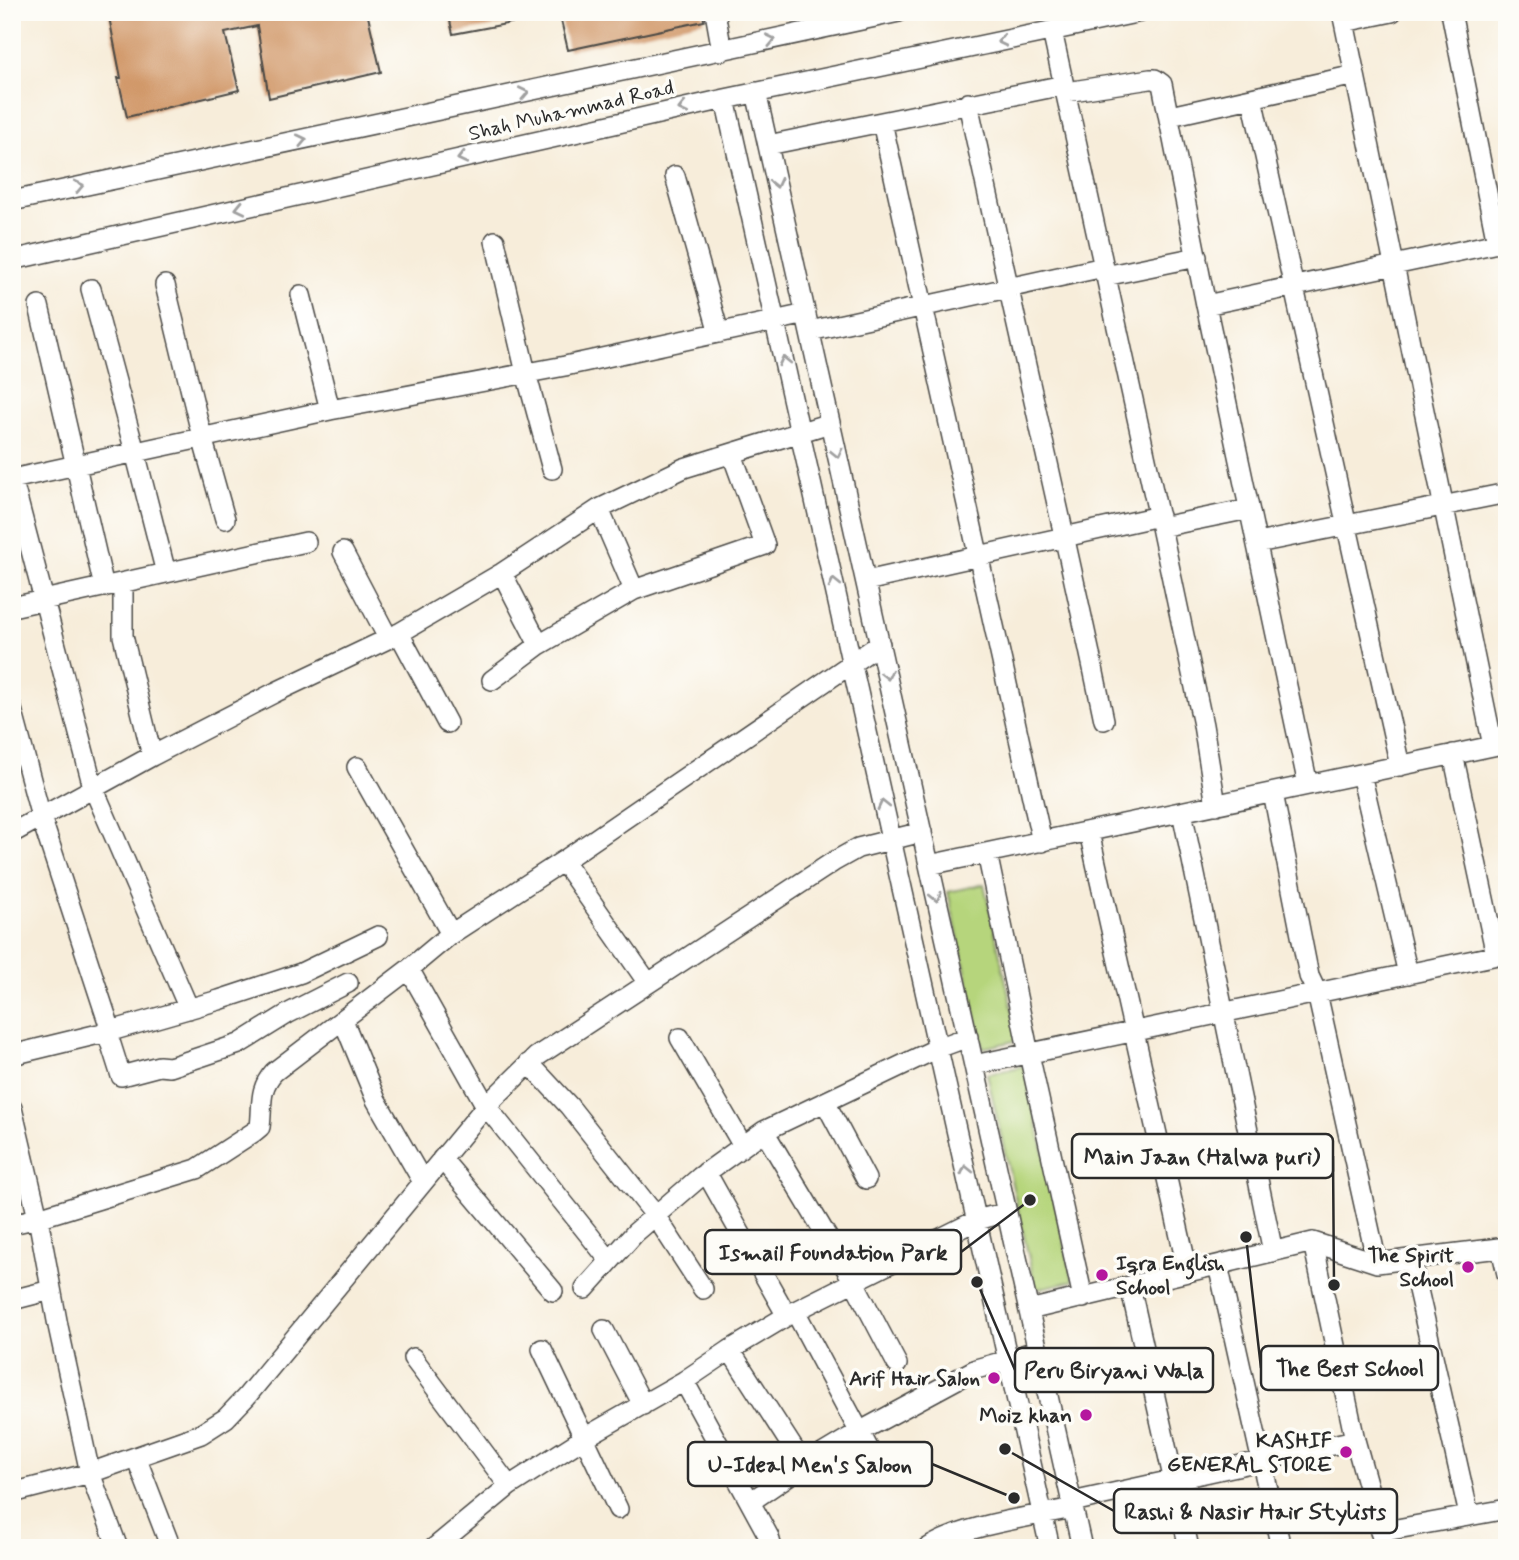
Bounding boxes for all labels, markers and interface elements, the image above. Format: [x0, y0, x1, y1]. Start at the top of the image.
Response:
one-way arrow [996, 33, 1008, 48]
one-way arrow [765, 34, 777, 48]
street label: Shah Muhammad Road [466, 74, 677, 148]
one-way arrow [518, 86, 530, 101]
one-way arrow [678, 100, 690, 115]
one-way arrow [296, 133, 308, 148]
one-way arrow [456, 150, 468, 165]
one-way arrow [768, 177, 783, 189]
one-way arrow [73, 180, 85, 195]
one-way arrow [234, 200, 246, 215]
one-way arrow [777, 355, 792, 367]
one-way arrow [829, 447, 843, 459]
one-way arrow [827, 577, 842, 589]
one-way arrow [878, 669, 893, 681]
one-way arrow [877, 799, 892, 811]
one-way arrow [928, 891, 943, 903]
callout: Main Jaan (Halwa puri) [1072, 1134, 1333, 1178]
text: Main Jaan (Halwa puri) [1084, 1143, 1321, 1173]
one-way arrow [959, 1164, 974, 1176]
callout: Ismail Foundation Park [705, 1230, 961, 1274]
text: Ismail Foundation Park [718, 1239, 948, 1269]
place label: The Spirit School [1368, 1242, 1454, 1294]
place label: Iqra English School [1116, 1250, 1225, 1302]
marker: The Spirit School [1460, 1259, 1476, 1275]
marker: Iqra English School [1094, 1267, 1110, 1283]
callout: The Best School [1261, 1346, 1438, 1390]
callout: Peru Biryani Wala [1015, 1348, 1213, 1392]
text: The Best School [1276, 1355, 1424, 1385]
text: Peru Biryani Wala [1024, 1357, 1204, 1387]
place label: Arif Hair Salon [849, 1365, 980, 1393]
marker: Arif Hair Salon [986, 1370, 1002, 1386]
place label: Moiz khan [979, 1402, 1072, 1430]
marker: Moiz khan [1078, 1407, 1094, 1423]
place label: KASHIF GENERAL STORE [1167, 1427, 1332, 1479]
callout: U-Ideal Men's Saloon [688, 1442, 932, 1486]
marker: KASHIF GENERAL STORE [1338, 1444, 1354, 1460]
text: U-Ideal Men's Saloon [708, 1451, 912, 1481]
callout: Rashi & Nasir Hair Stylists [1114, 1489, 1397, 1533]
text: Rashi & Nasir Hair Stylists [1124, 1498, 1387, 1528]

